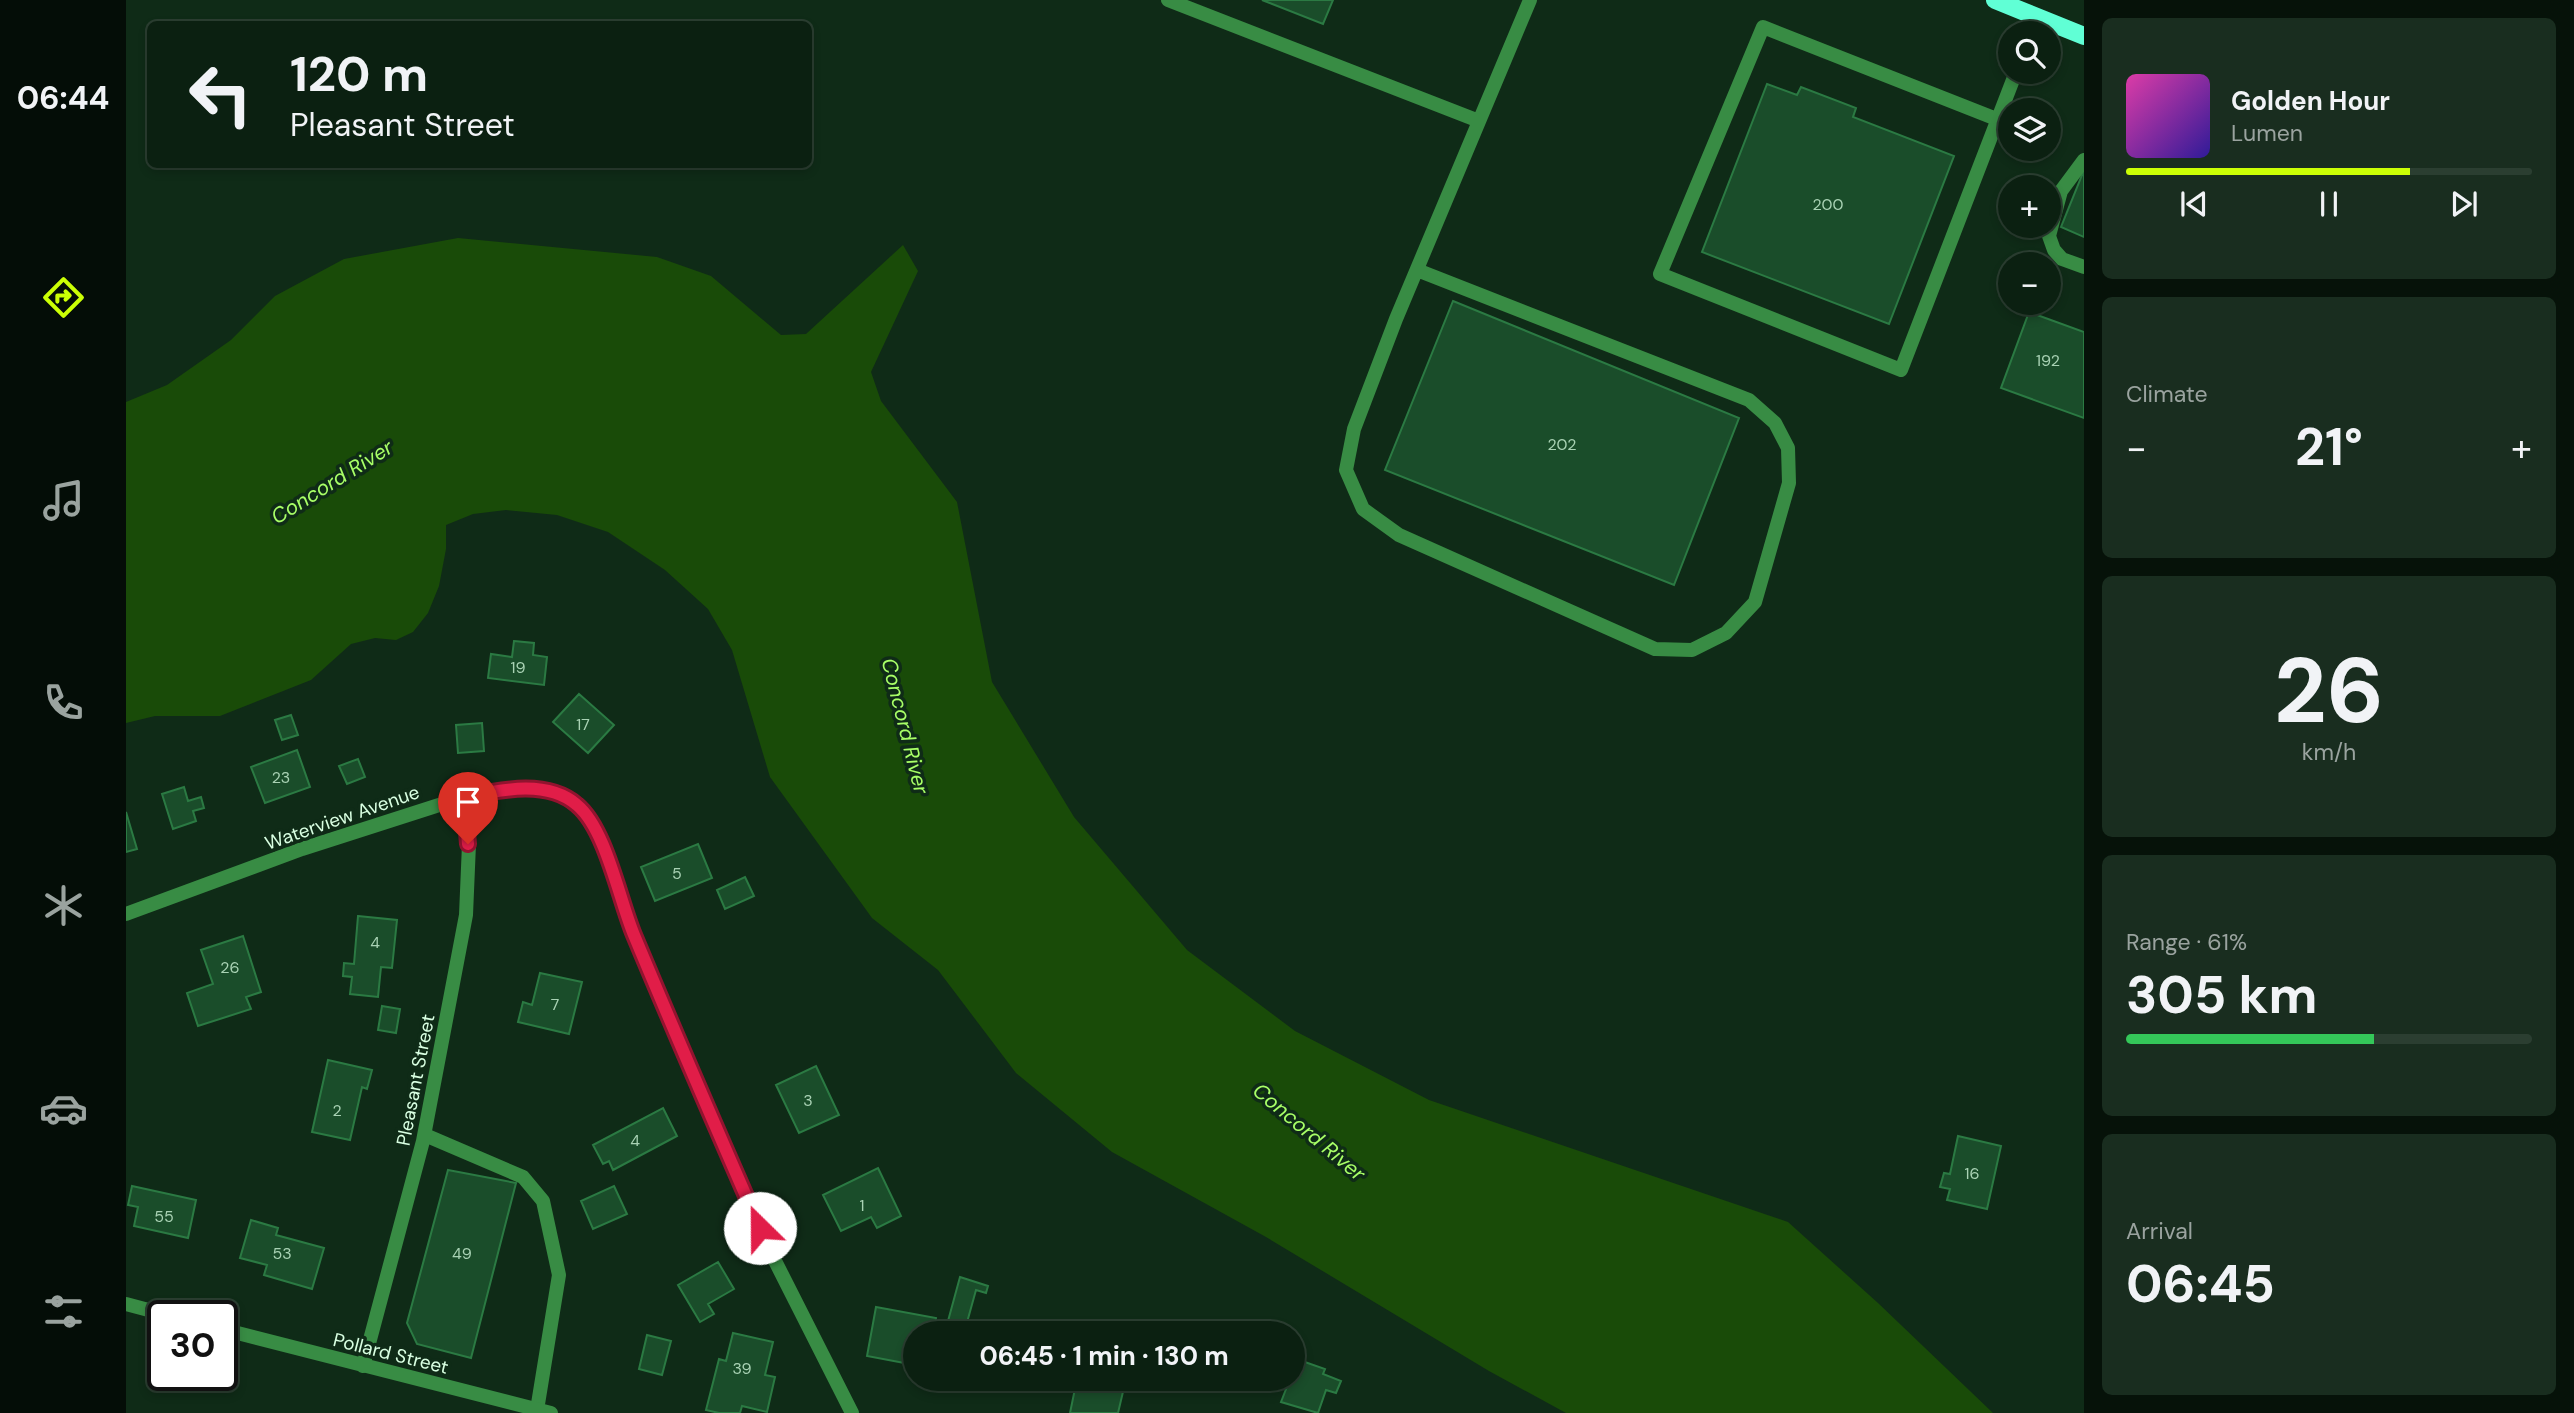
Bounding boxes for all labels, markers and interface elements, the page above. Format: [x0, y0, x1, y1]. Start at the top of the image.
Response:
map controls [1998, 21, 2061, 315]
button: search [1998, 21, 2061, 84]
text: 120 m [290, 42, 428, 106]
icon: left [175, 49, 266, 140]
text: 06:44 [17, 77, 109, 119]
text: Golden Hour [2231, 84, 2390, 118]
button: layers [1998, 98, 2061, 161]
text: Pleasant Street [290, 104, 515, 146]
text: Lumen [2231, 118, 2303, 148]
button: + [1998, 175, 2061, 238]
icon: previous [2175, 185, 2213, 223]
icon: pause [2310, 185, 2348, 223]
icon: next [2445, 185, 2483, 223]
house number: 200 [1813, 194, 1844, 215]
button: − [1998, 252, 2061, 315]
icon: directions [39, 273, 88, 322]
house number: 192 [2036, 350, 2060, 371]
text: Climate [2126, 379, 2208, 409]
text: 21° [2295, 413, 2363, 481]
text: − [2126, 423, 2147, 473]
text: + [2511, 423, 2532, 473]
water label: Concord River [266, 433, 399, 531]
house number: 202 [1547, 434, 1577, 455]
icon: music [39, 476, 88, 525]
text: 26 [2274, 632, 2384, 750]
water label: Concord River [875, 655, 936, 798]
house number: 19 [510, 657, 526, 678]
icon: phone [39, 678, 88, 727]
house number: 17 [576, 714, 590, 735]
text: km/h [2302, 737, 2356, 767]
house number: 23 [272, 767, 290, 788]
pin [438, 772, 498, 844]
street label: Waterview Avenue [262, 779, 423, 856]
icon: arrive [449, 783, 487, 821]
house number: 5 [672, 863, 682, 884]
icon: climate [39, 881, 88, 930]
text: Range · 61% [2126, 927, 2247, 957]
house number: 4 [370, 932, 380, 953]
house number: 26 [220, 957, 240, 978]
text: 305 km [2126, 961, 2318, 1029]
house number: 7 [551, 994, 559, 1015]
street label: Pleasant Street [390, 1012, 440, 1148]
water label: Concord River [1247, 1077, 1372, 1188]
icon: car [39, 1084, 88, 1133]
house number: 3 [803, 1090, 813, 1111]
house number: 2 [332, 1100, 342, 1121]
house number: 4 [630, 1130, 640, 1151]
house number: 16 [1964, 1163, 1980, 1184]
position arrow [723, 1191, 797, 1265]
house number: 1 [860, 1195, 865, 1216]
house number: 55 [154, 1206, 174, 1227]
text: Arrival [2126, 1216, 2193, 1246]
house number: 53 [272, 1243, 292, 1264]
house number: 49 [452, 1243, 472, 1264]
text: 06:45 [2126, 1250, 2275, 1318]
icon: filters [39, 1287, 88, 1336]
speed limit sign: 30 [147, 1300, 238, 1391]
street label: Pollard Street [331, 1327, 451, 1380]
text: 06:45 · 1 min · 130 m [979, 1339, 1229, 1373]
house number: 39 [732, 1358, 752, 1379]

